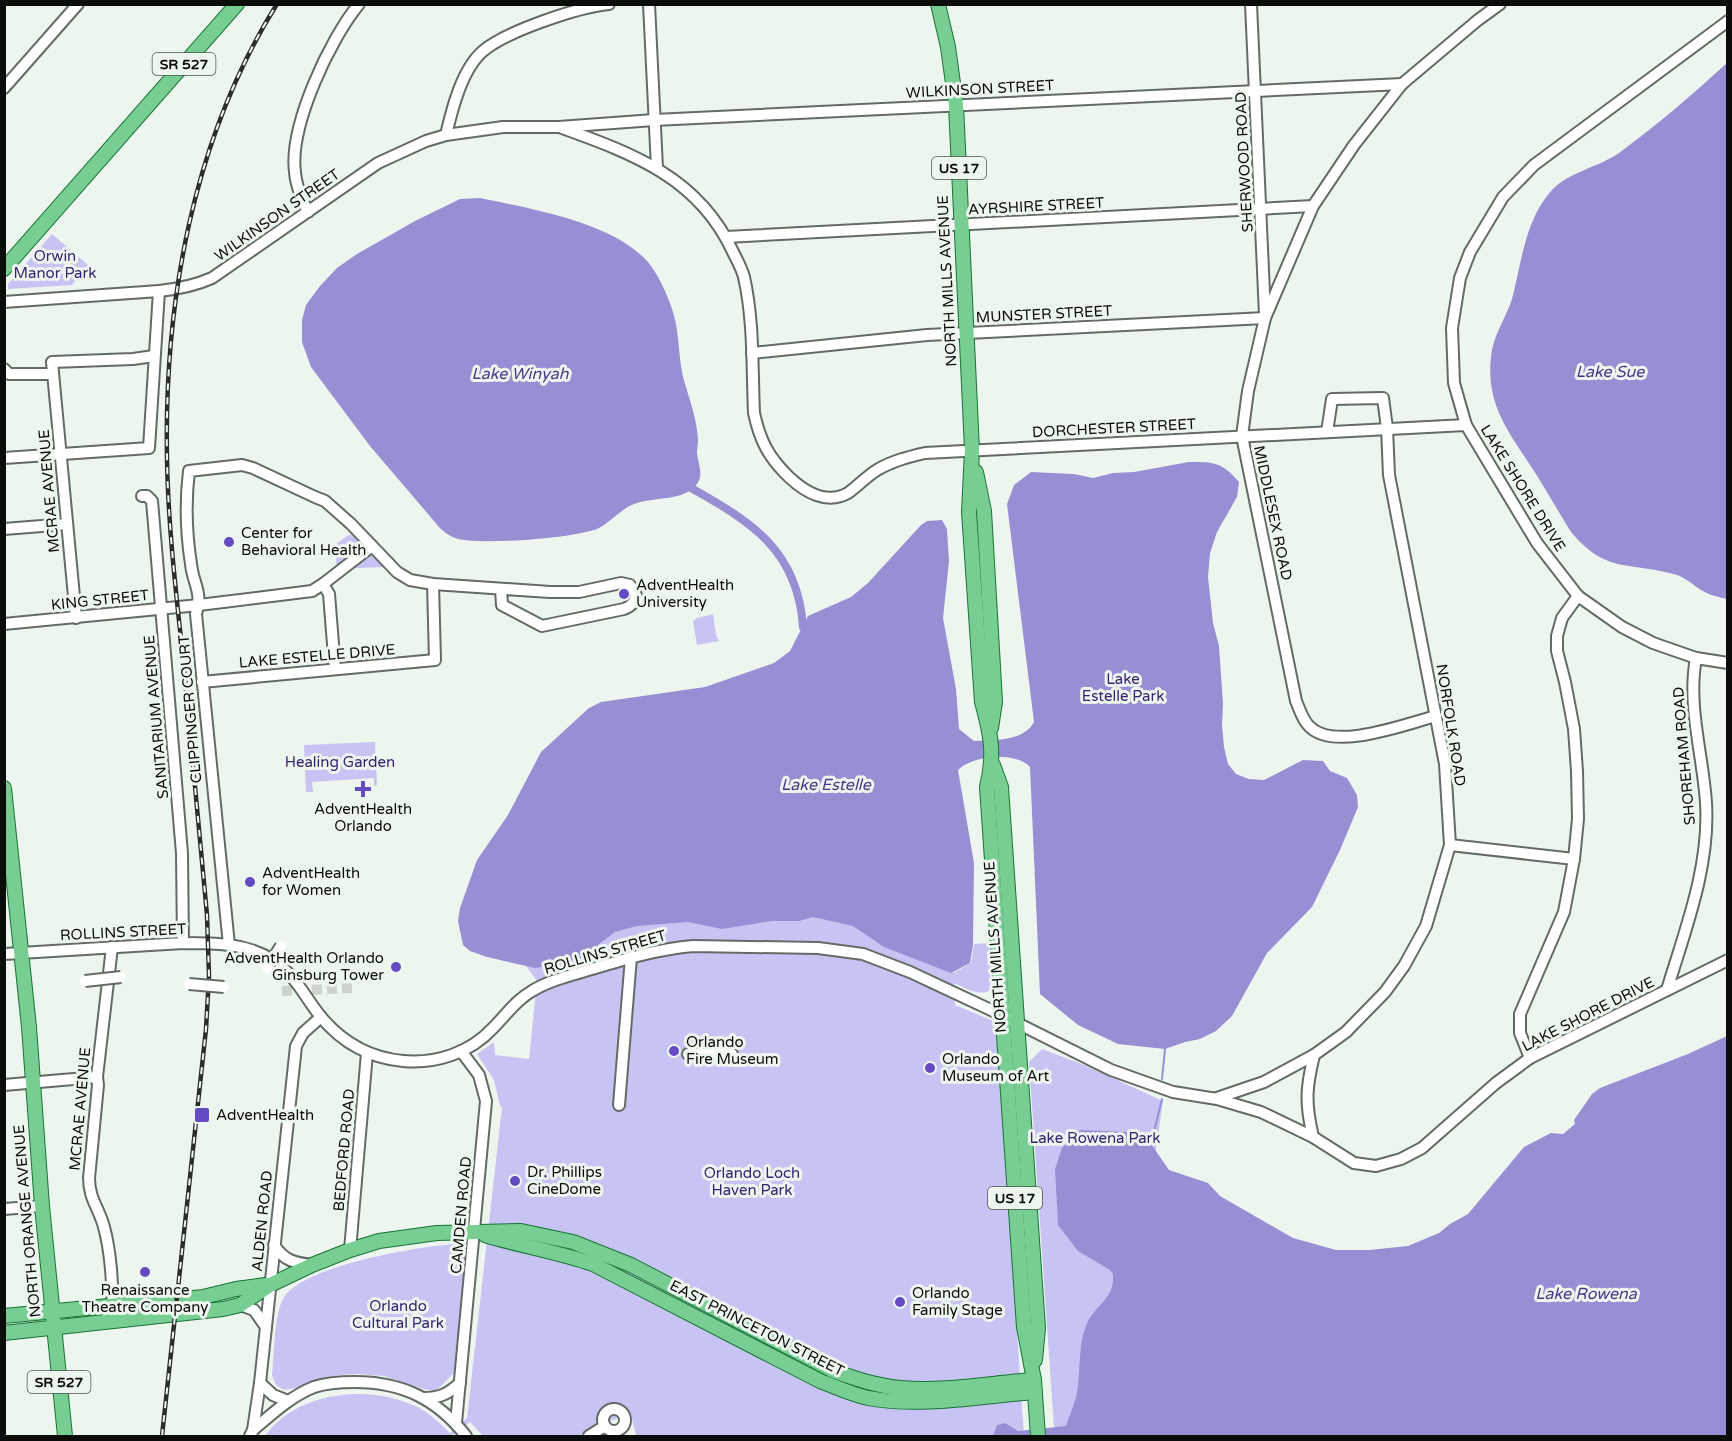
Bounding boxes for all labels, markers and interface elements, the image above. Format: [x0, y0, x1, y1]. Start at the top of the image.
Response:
road number: SR 527 [152, 53, 216, 75]
street label: WILKINSON STREET [905, 76, 1055, 102]
street label: SHERWOOD ROAD [1231, 91, 1257, 233]
road number: US 17 [932, 157, 986, 179]
street label: WILKINSON STREET [211, 165, 343, 265]
street label: AYRSHIRE STREET [967, 193, 1105, 219]
street label: NORTH MILLS AVENUE [934, 195, 960, 367]
park label: Orwin Manor Park [14, 247, 96, 282]
street label: MUNSTER STREET [975, 301, 1113, 327]
water label: Lake Sue [1576, 362, 1645, 382]
water label: Lake Winyah [472, 364, 570, 384]
street label: DORCHESTER STREET [1032, 415, 1196, 441]
street label: LAKE SHORE DRIVE [1477, 421, 1569, 555]
street label: MCRAE AVENUE [35, 429, 63, 553]
street label: MIDDLESEX ROAD [1250, 444, 1296, 582]
place label: Center for Behavioral Health [241, 524, 367, 559]
marker: Center for Behavioral Health [222, 535, 236, 549]
place label: AdventHealth University [636, 576, 734, 611]
street label: KING STREET [50, 586, 150, 614]
marker: AdventHealth University [617, 587, 631, 601]
street label: SANITARIUM AVENUE [140, 634, 172, 800]
street label: CLIPPINGER COURT [175, 634, 205, 784]
street label: LAKE ESTELLE DRIVE [238, 640, 396, 672]
street label: NORFOLK ROAD [1432, 663, 1470, 787]
park label: Lake Estelle Park [1082, 670, 1164, 705]
street label: SHOREHAM ROAD [1669, 686, 1699, 826]
park label: Healing Garden [285, 753, 395, 771]
water label: Lake Estelle [781, 775, 872, 795]
marker: AdventHealth Orlando [354, 780, 372, 798]
place label: AdventHealth Orlando [314, 800, 412, 835]
street label: NORTH MILLS AVENUE [980, 861, 1010, 1033]
place label: AdventHealth for Women [262, 864, 360, 899]
marker: AdventHealth for Women [243, 875, 257, 889]
street label: ROLLINS STREET [59, 920, 187, 944]
street label: ROLLINS STREET [542, 926, 668, 978]
place label: AdventHealth Orlando Ginsburg Tower [224, 949, 384, 984]
marker: AdventHealth Orlando Ginsburg Tower [389, 960, 403, 974]
street label: LAKE SHORE DRIVE [1519, 973, 1657, 1055]
place label: Orlando Fire Museum [686, 1033, 779, 1068]
marker: Orlando Fire Museum [667, 1044, 681, 1058]
street label: MCRAE AVENUE [66, 1047, 94, 1171]
place label: Orlando Museum of Art [942, 1050, 1049, 1085]
marker: Orlando Museum of Art [923, 1061, 937, 1075]
street label: BEDFORD ROAD [330, 1088, 358, 1212]
marker: AdventHealth [193, 1106, 211, 1124]
place label: AdventHealth [216, 1106, 314, 1124]
street label: NORTH ORANGE AVENUE [10, 1124, 44, 1318]
park label: Lake Rowena Park [1030, 1129, 1160, 1147]
street label: CAMDEN ROAD [447, 1155, 475, 1275]
place label: Dr. Phillips CineDome [527, 1163, 602, 1198]
park label: Orlando Loch Haven Park [704, 1164, 800, 1199]
street label: ALDEN ROAD [248, 1169, 276, 1273]
marker: Dr. Phillips CineDome [508, 1174, 522, 1188]
road number: US 17 [988, 1187, 1042, 1209]
marker: Renaissance Theatre Company [138, 1265, 152, 1279]
street label: EAST PRINCETON STREET [667, 1276, 847, 1380]
place label: Renaissance Theatre Company [82, 1281, 208, 1316]
place label: Orlando Family Stage [912, 1284, 1003, 1319]
water label: Lake Rowena [1535, 1284, 1638, 1304]
marker: Orlando Family Stage [893, 1295, 907, 1309]
park label: Orlando Cultural Park [352, 1297, 444, 1332]
road number: SR 527 [28, 1371, 90, 1393]

